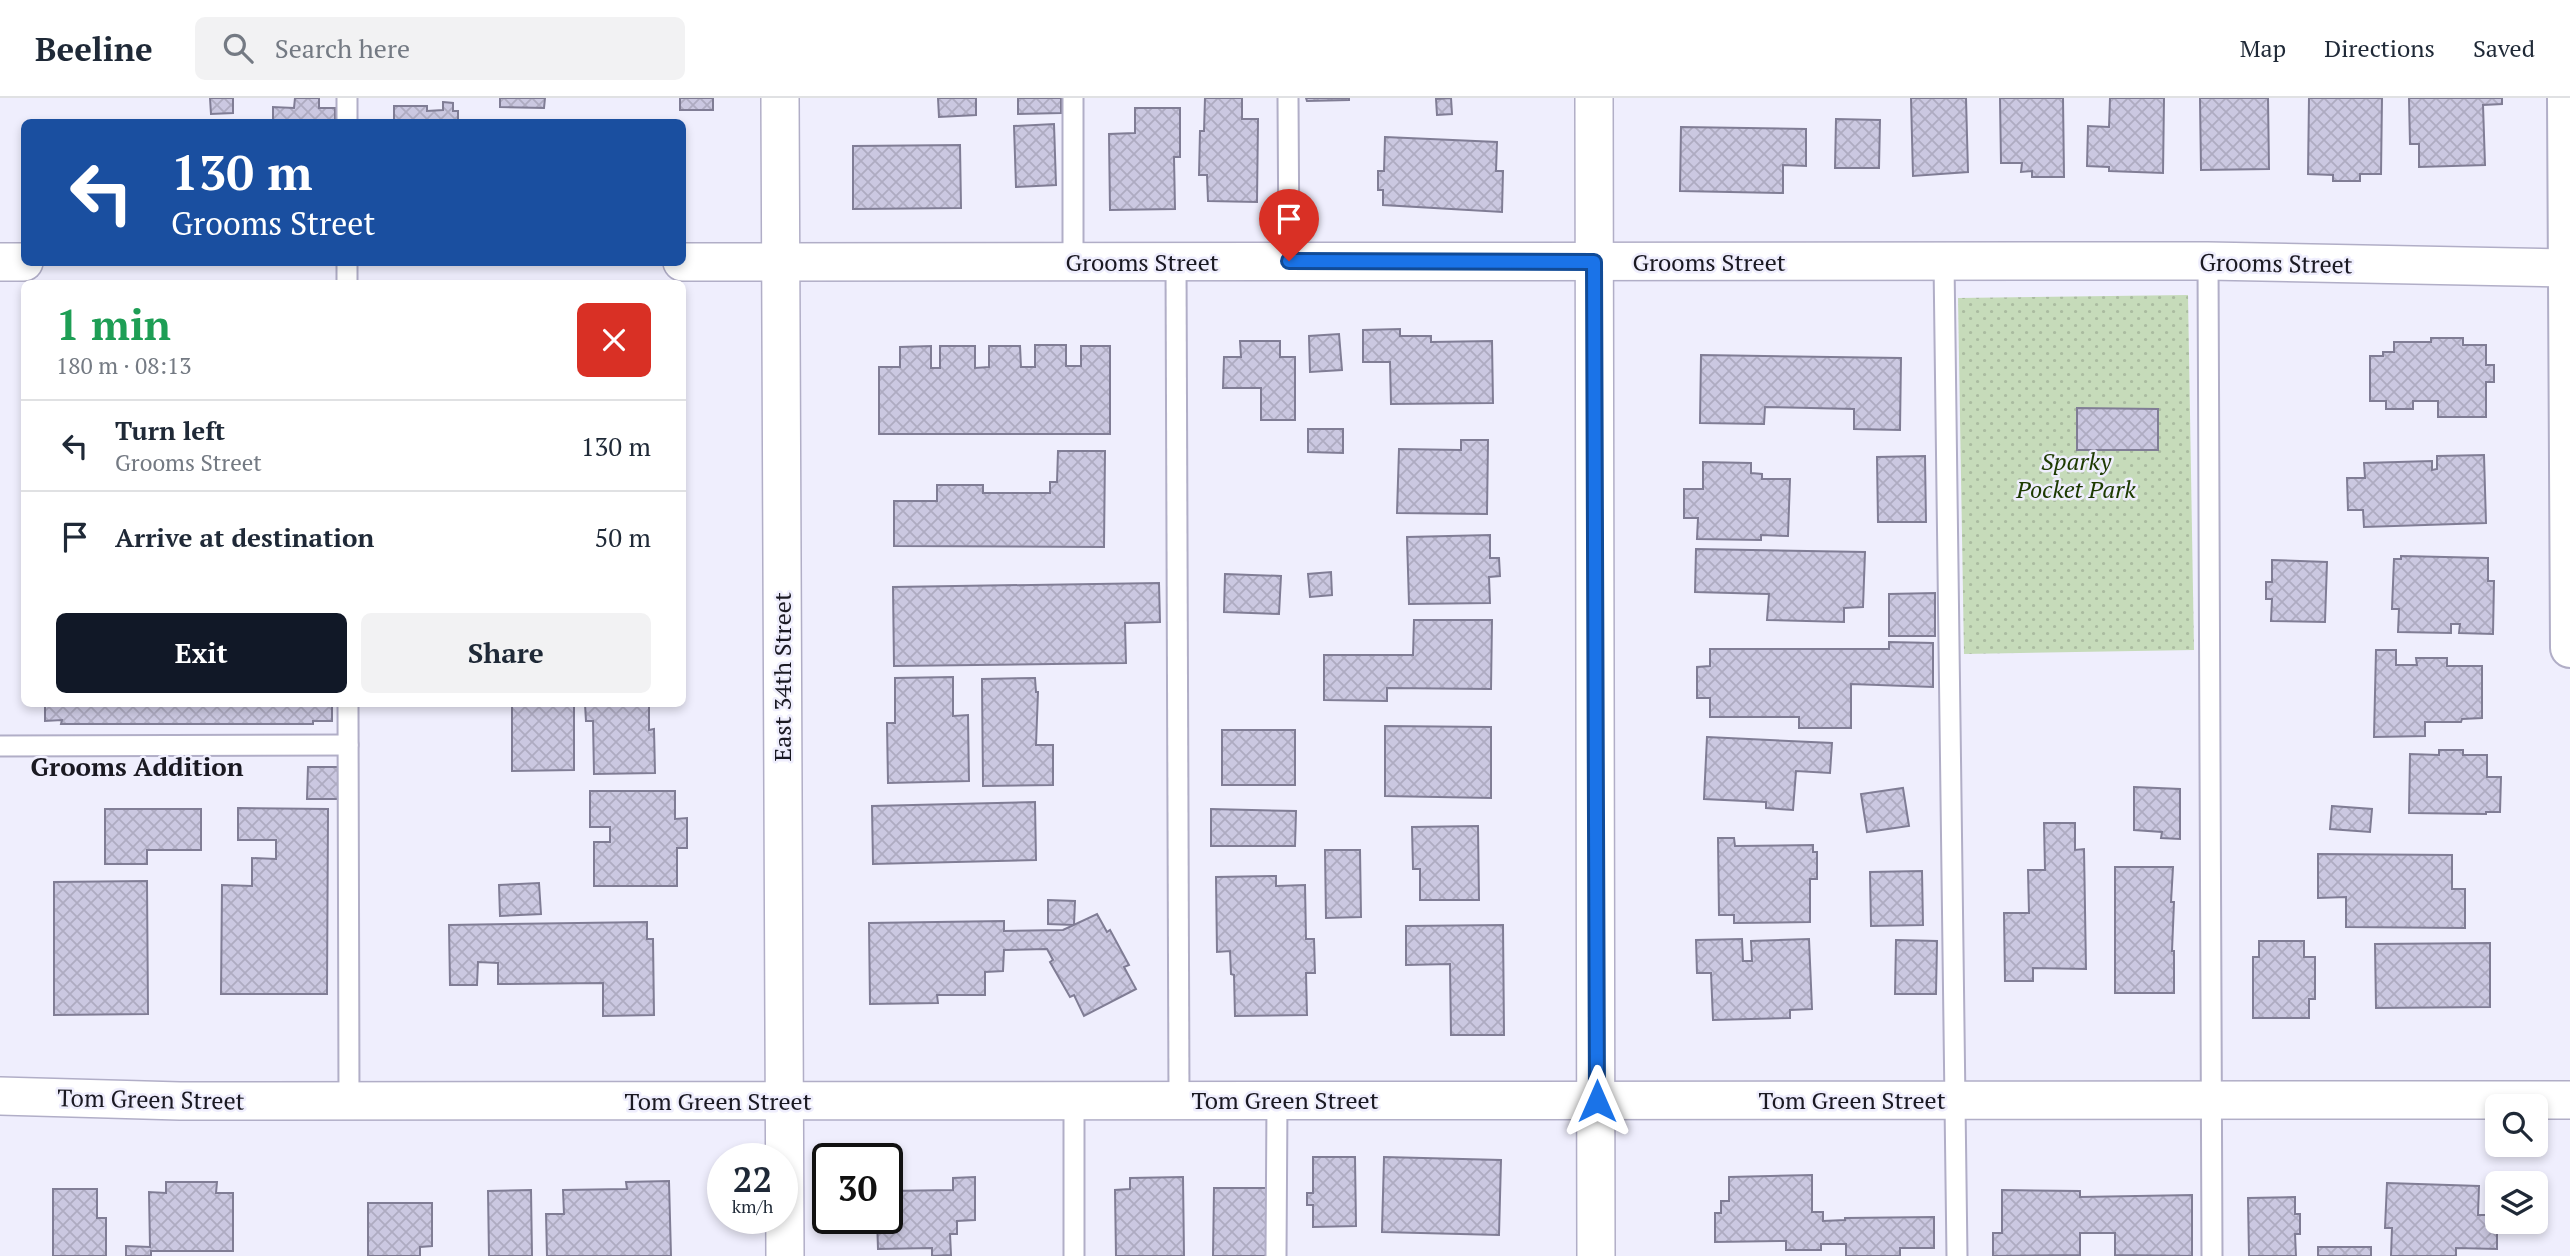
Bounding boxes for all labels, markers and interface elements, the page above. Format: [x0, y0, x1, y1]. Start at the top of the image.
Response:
search box [195, 17, 685, 80]
text: Beeline [35, 27, 153, 70]
icon: search [219, 29, 257, 67]
text: Search here [275, 31, 410, 65]
text: Map [2240, 32, 2286, 64]
text: Directions [2324, 32, 2435, 64]
text: Saved [2473, 32, 2535, 64]
text: 130 m [171, 139, 313, 204]
icon: left [56, 147, 147, 238]
pin [1259, 189, 1319, 261]
icon: arrive [1270, 200, 1308, 238]
text: Grooms Street [171, 202, 375, 244]
street label: Grooms Street [1065, 246, 1219, 278]
street label: Grooms Street [1632, 246, 1786, 278]
street label: Grooms Street [2199, 246, 2353, 280]
text: 1 min [56, 296, 171, 352]
button: close [577, 303, 651, 377]
text: 180 m · 08:13 [56, 350, 191, 381]
text: Turn left [115, 413, 225, 447]
icon: left [56, 427, 94, 465]
text: 130 m [581, 429, 651, 463]
park label: Sparky Pocket Park [2015, 445, 2136, 505]
text: Grooms Street [115, 447, 262, 478]
icon: arrive [56, 518, 94, 556]
text: Arrive at destination [115, 520, 374, 554]
text: 50 m [595, 520, 651, 554]
street label: East 34th Street [766, 592, 798, 762]
button: Exit [56, 613, 347, 693]
button: Share [361, 613, 651, 693]
district label: Grooms Addition [31, 749, 244, 783]
position arrow [1560, 1064, 1634, 1138]
street label: Tom Green Street [57, 1081, 245, 1117]
street label: Tom Green Street [1191, 1084, 1379, 1116]
street label: Tom Green Street [1758, 1084, 1946, 1116]
street label: Tom Green Street [624, 1085, 812, 1117]
map controls [2485, 1094, 2548, 1234]
button: search [2485, 1094, 2548, 1157]
speed limit sign: 30 [812, 1143, 903, 1234]
text: 22 [733, 1156, 772, 1202]
button: layers [2485, 1171, 2548, 1234]
text: km/h [732, 1194, 773, 1218]

